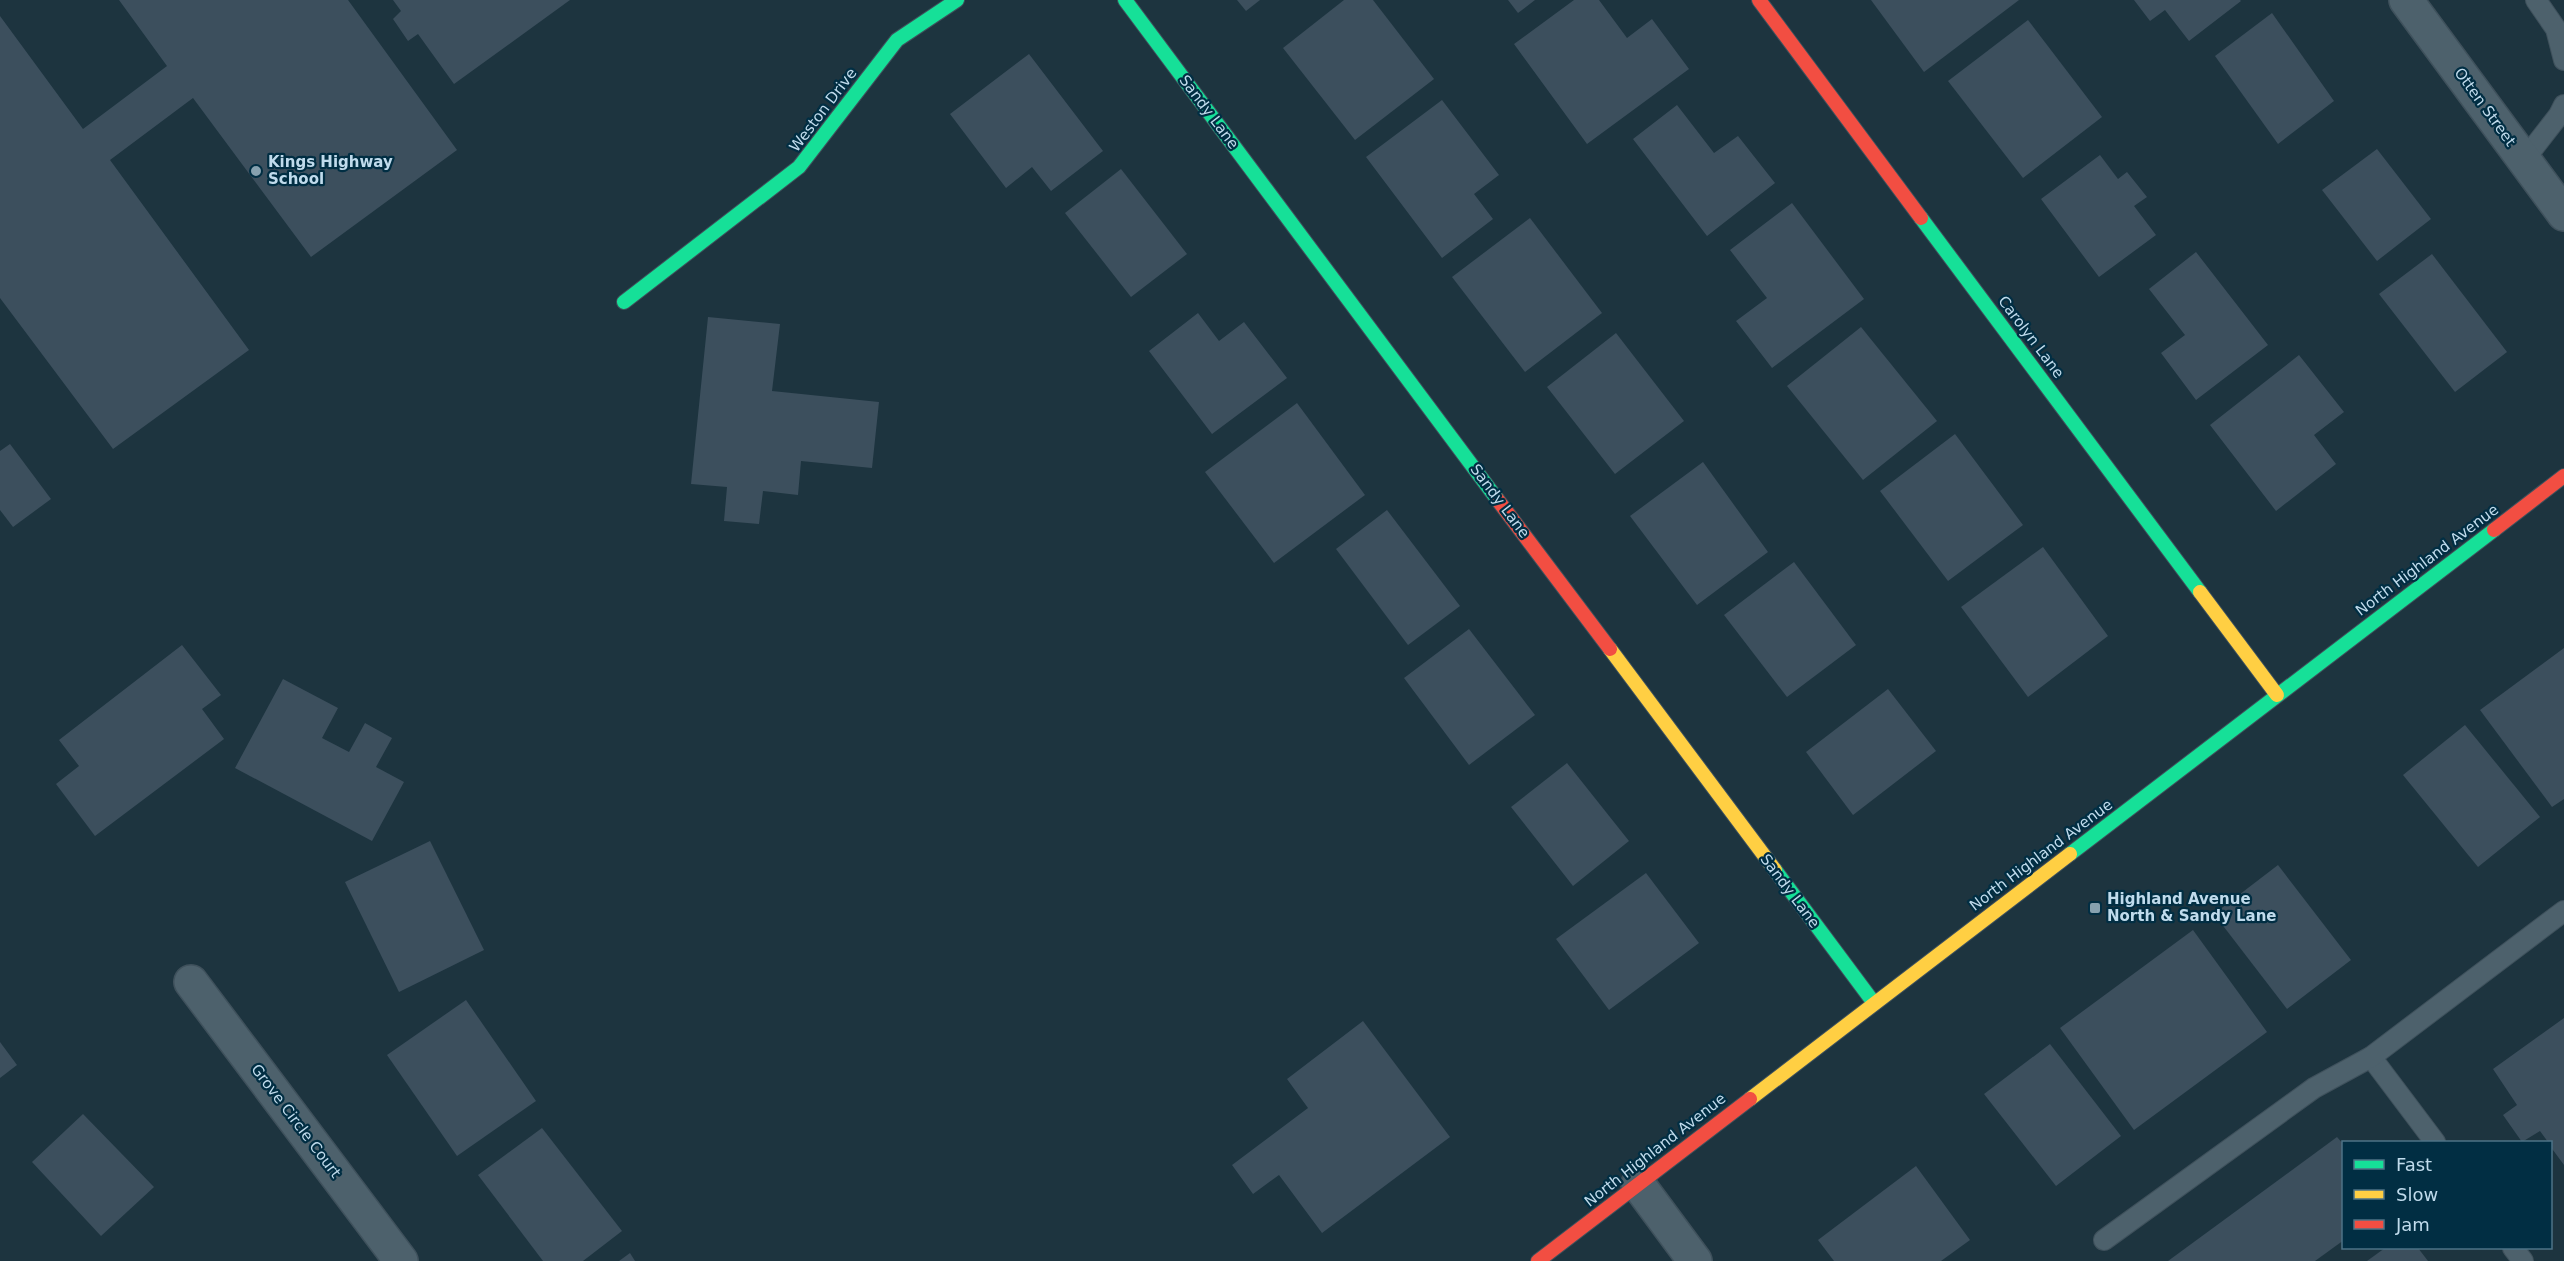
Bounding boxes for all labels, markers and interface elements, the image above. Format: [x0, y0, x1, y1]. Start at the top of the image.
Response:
street label: Otten Street [2450, 64, 2520, 150]
street label: Weston Drive [786, 65, 860, 155]
street label: Sandy Lane [1175, 72, 1243, 152]
place label: Kings Highway School [268, 153, 393, 188]
marker: Kings Highway School [249, 164, 263, 178]
street label: Carolyn Lane [1994, 292, 2068, 382]
street label: Sandy Lane [1466, 461, 1534, 541]
street label: North Highland Avenue [2352, 500, 2502, 620]
street label: North Highland Avenue [1966, 795, 2116, 915]
street label: Sandy Lane [1756, 851, 1824, 931]
place label: Highland Avenue North & Sandy Lane [2107, 890, 2277, 925]
marker: Highland Avenue North & Sandy Lane [2088, 901, 2102, 915]
street label: Grove Circle Court [247, 1061, 345, 1181]
street label: North Highland Avenue [1581, 1089, 1729, 1211]
legend [2342, 1141, 2552, 1249]
text: Fast [2396, 1154, 2432, 1175]
text: Slow [2396, 1184, 2438, 1205]
text: Jam [2395, 1214, 2430, 1235]

